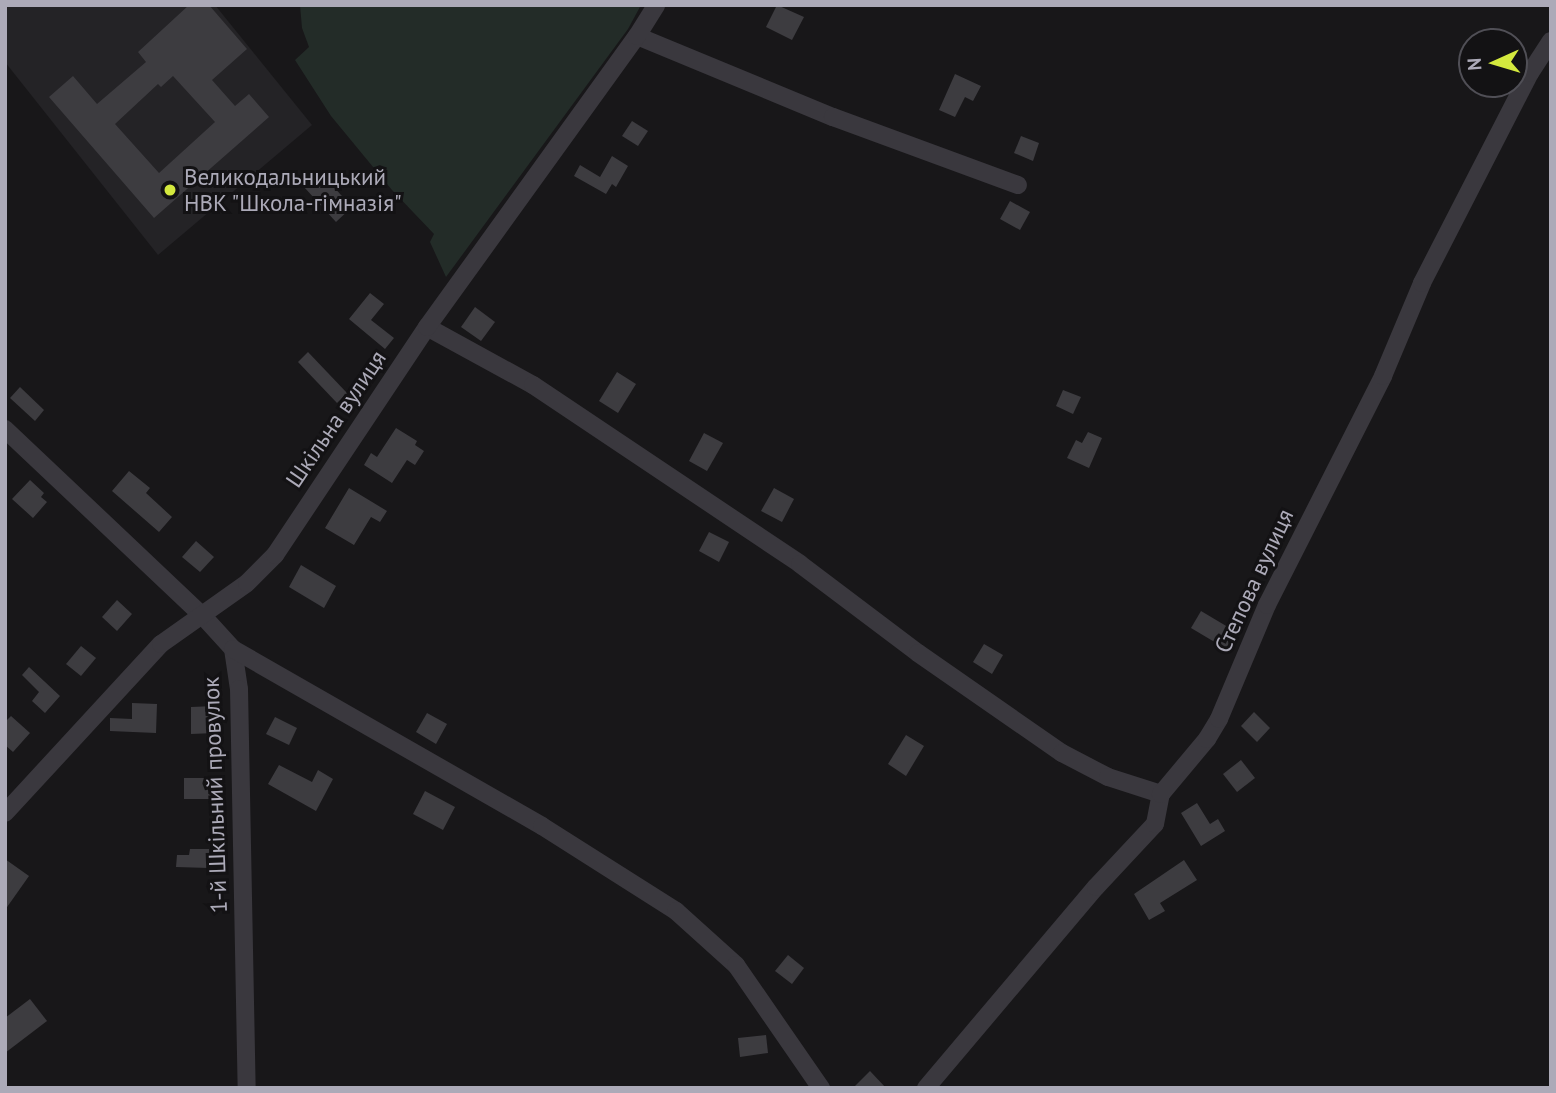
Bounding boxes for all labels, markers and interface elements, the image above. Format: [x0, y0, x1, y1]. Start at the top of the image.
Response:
north arrow [1458, 28, 1528, 98]
text: N [1462, 57, 1486, 71]
place label: Великодальницький НВК "Школа-гімназія" [184, 163, 403, 217]
marker: Великодальницький НВК "Школа-гімназія" [162, 182, 178, 198]
street label: Шкільна вулиця [280, 345, 392, 493]
street label: Степова вулиця [1209, 505, 1299, 657]
street label: 1-й Шкільний провулок [197, 676, 233, 914]

